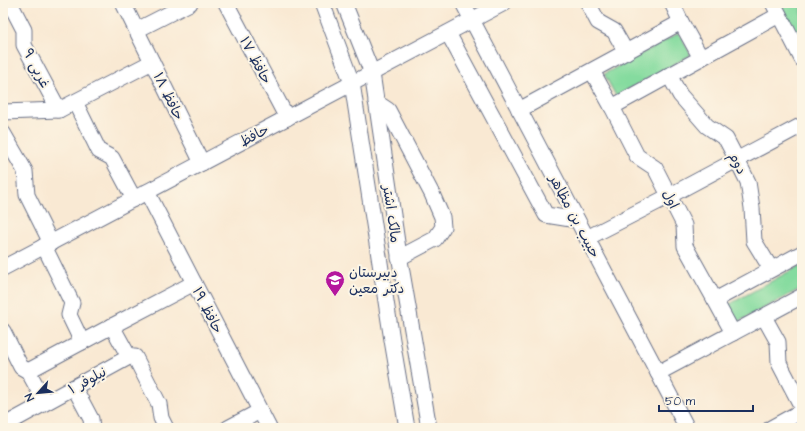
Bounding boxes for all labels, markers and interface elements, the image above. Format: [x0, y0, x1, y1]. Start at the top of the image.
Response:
street label: حافظ ۱۷ [234, 33, 276, 88]
street label: ۹ غربی [18, 45, 55, 92]
street label: حافظ ۱۸ [148, 69, 188, 124]
street label: حافظ [236, 120, 273, 152]
street label: دوم [723, 149, 751, 178]
street label: حبیب بن مظاهر [543, 170, 604, 262]
street label: مالک اشتر [377, 183, 405, 244]
street label: اول [657, 186, 683, 213]
place label: دبیرستان دکتر معین [349, 263, 404, 299]
school or university icon: دبیرستان دکتر معین [324, 269, 346, 297]
street label: حافظ ۱۹ [187, 284, 227, 337]
street label: نیلوفر ۱ [65, 362, 110, 400]
north arrow [18, 373, 58, 413]
scale bar [659, 387, 753, 413]
text: N [21, 391, 38, 404]
text: 50 m [665, 393, 696, 410]

